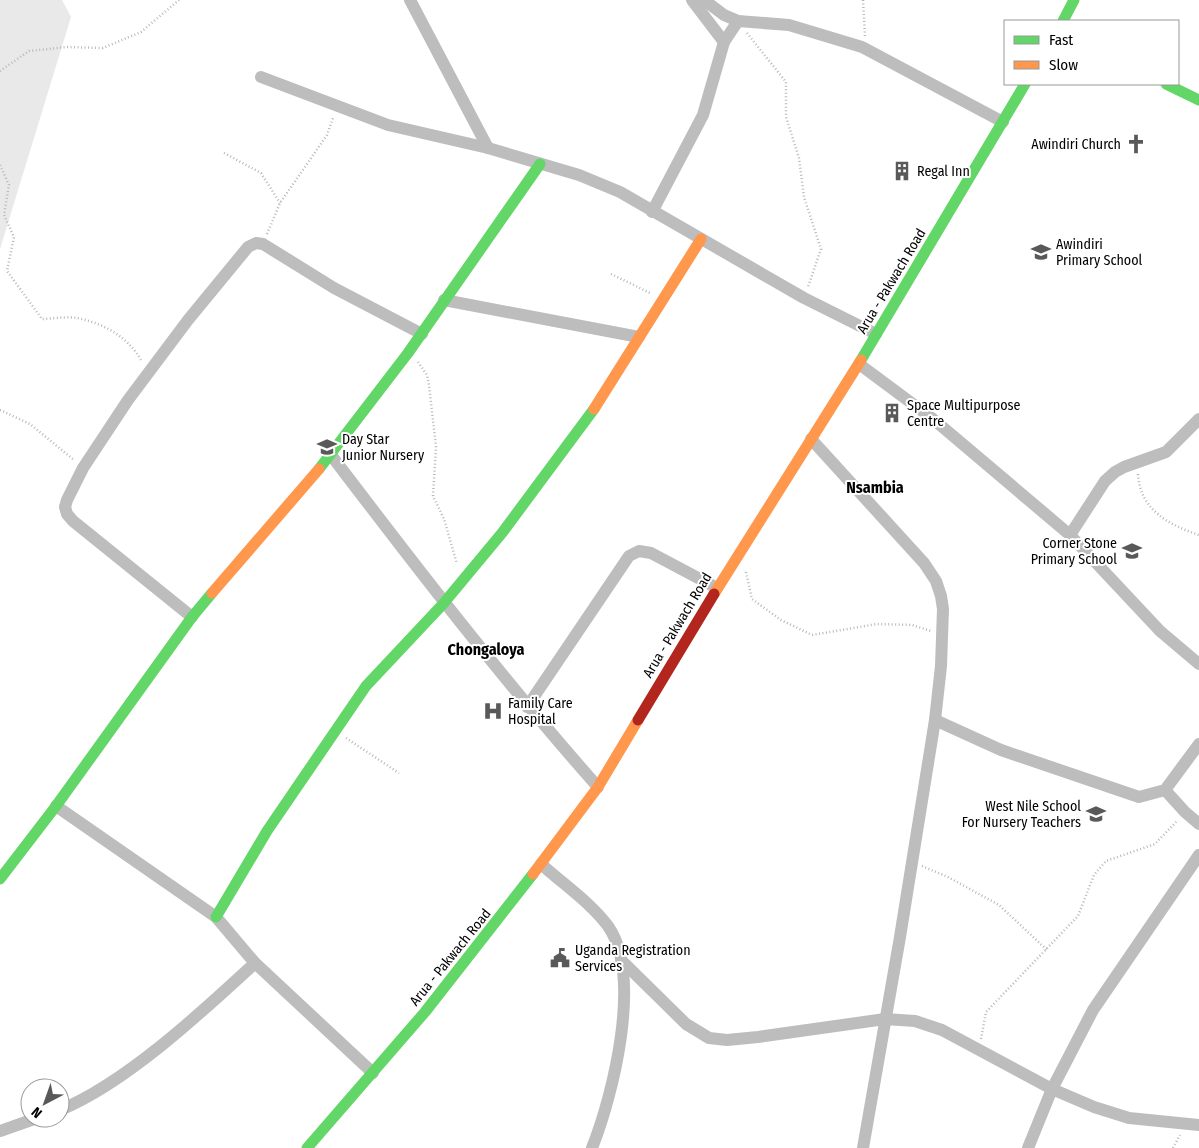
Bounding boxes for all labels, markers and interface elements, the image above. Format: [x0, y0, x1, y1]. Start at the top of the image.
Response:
legend [1004, 20, 1179, 85]
text: Fast [1049, 31, 1073, 49]
text: Slow [1049, 56, 1078, 74]
church icon: Awindiri Church [1125, 133, 1147, 155]
place label: Awindiri Church [1031, 136, 1121, 153]
building icon: Regal Inn [891, 160, 913, 182]
place label: Regal Inn [917, 163, 970, 180]
street label: Arua - Pakwach Road [853, 226, 930, 337]
place label: Awindiri Primary School [1056, 236, 1143, 269]
school or university icon: Awindiri Primary School [1030, 241, 1052, 263]
place label: Space Multipurpose Centre [907, 397, 1021, 430]
building icon: Space Multipurpose Centre [881, 402, 903, 424]
place label: Day Star Junior Nursery [342, 431, 425, 464]
school or university icon: Day Star Junior Nursery [316, 436, 338, 458]
district label: Nsambia [846, 478, 904, 497]
place label: Corner Stone Primary School [1031, 535, 1117, 568]
school or university icon: Corner Stone Primary School [1121, 540, 1143, 562]
street label: Arua - Pakwach Road [639, 570, 716, 681]
district label: Chongaloya [448, 640, 524, 659]
place label: Family Care Hospital [508, 695, 573, 728]
hospital icon: Family Care Hospital [482, 700, 504, 722]
place label: West Nile School For Nursery Teachers [962, 798, 1081, 831]
school or university icon: West Nile School For Nursery Teachers [1085, 803, 1107, 825]
street label: Arua - Pakwach Road [406, 905, 495, 1009]
place label: Uganda Registration Services [575, 942, 691, 975]
public building icon: Uganda Registration Services [549, 947, 571, 969]
north arrow [20, 1078, 70, 1128]
text: N [28, 1103, 46, 1122]

